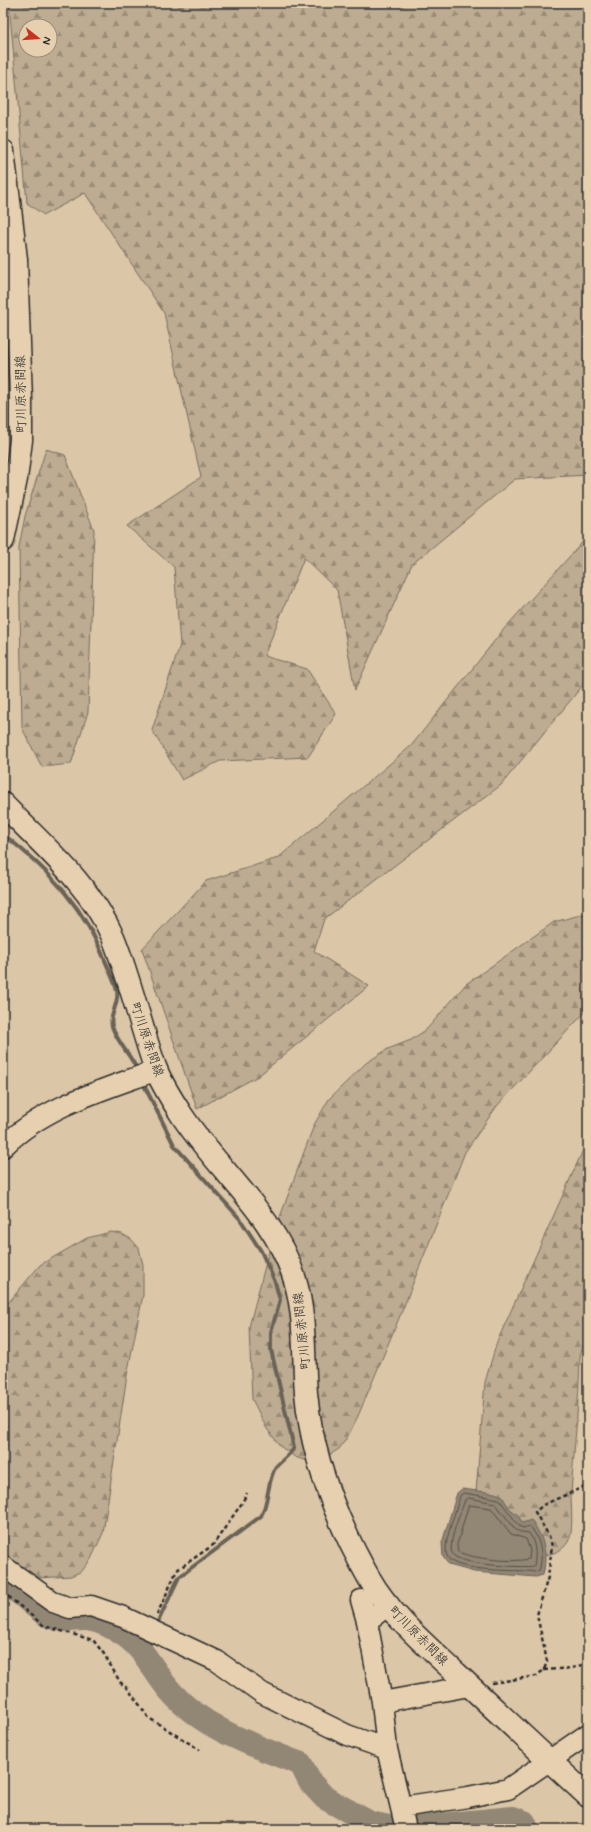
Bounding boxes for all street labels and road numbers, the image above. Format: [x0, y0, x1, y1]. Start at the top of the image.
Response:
street label: 町川原赤間線 [12, 354, 31, 433]
street label: 町川原赤間線 [126, 1000, 168, 1080]
street label: 町川原赤間線 [290, 1290, 315, 1371]
street label: 町川原赤間線 [384, 1602, 452, 1670]

